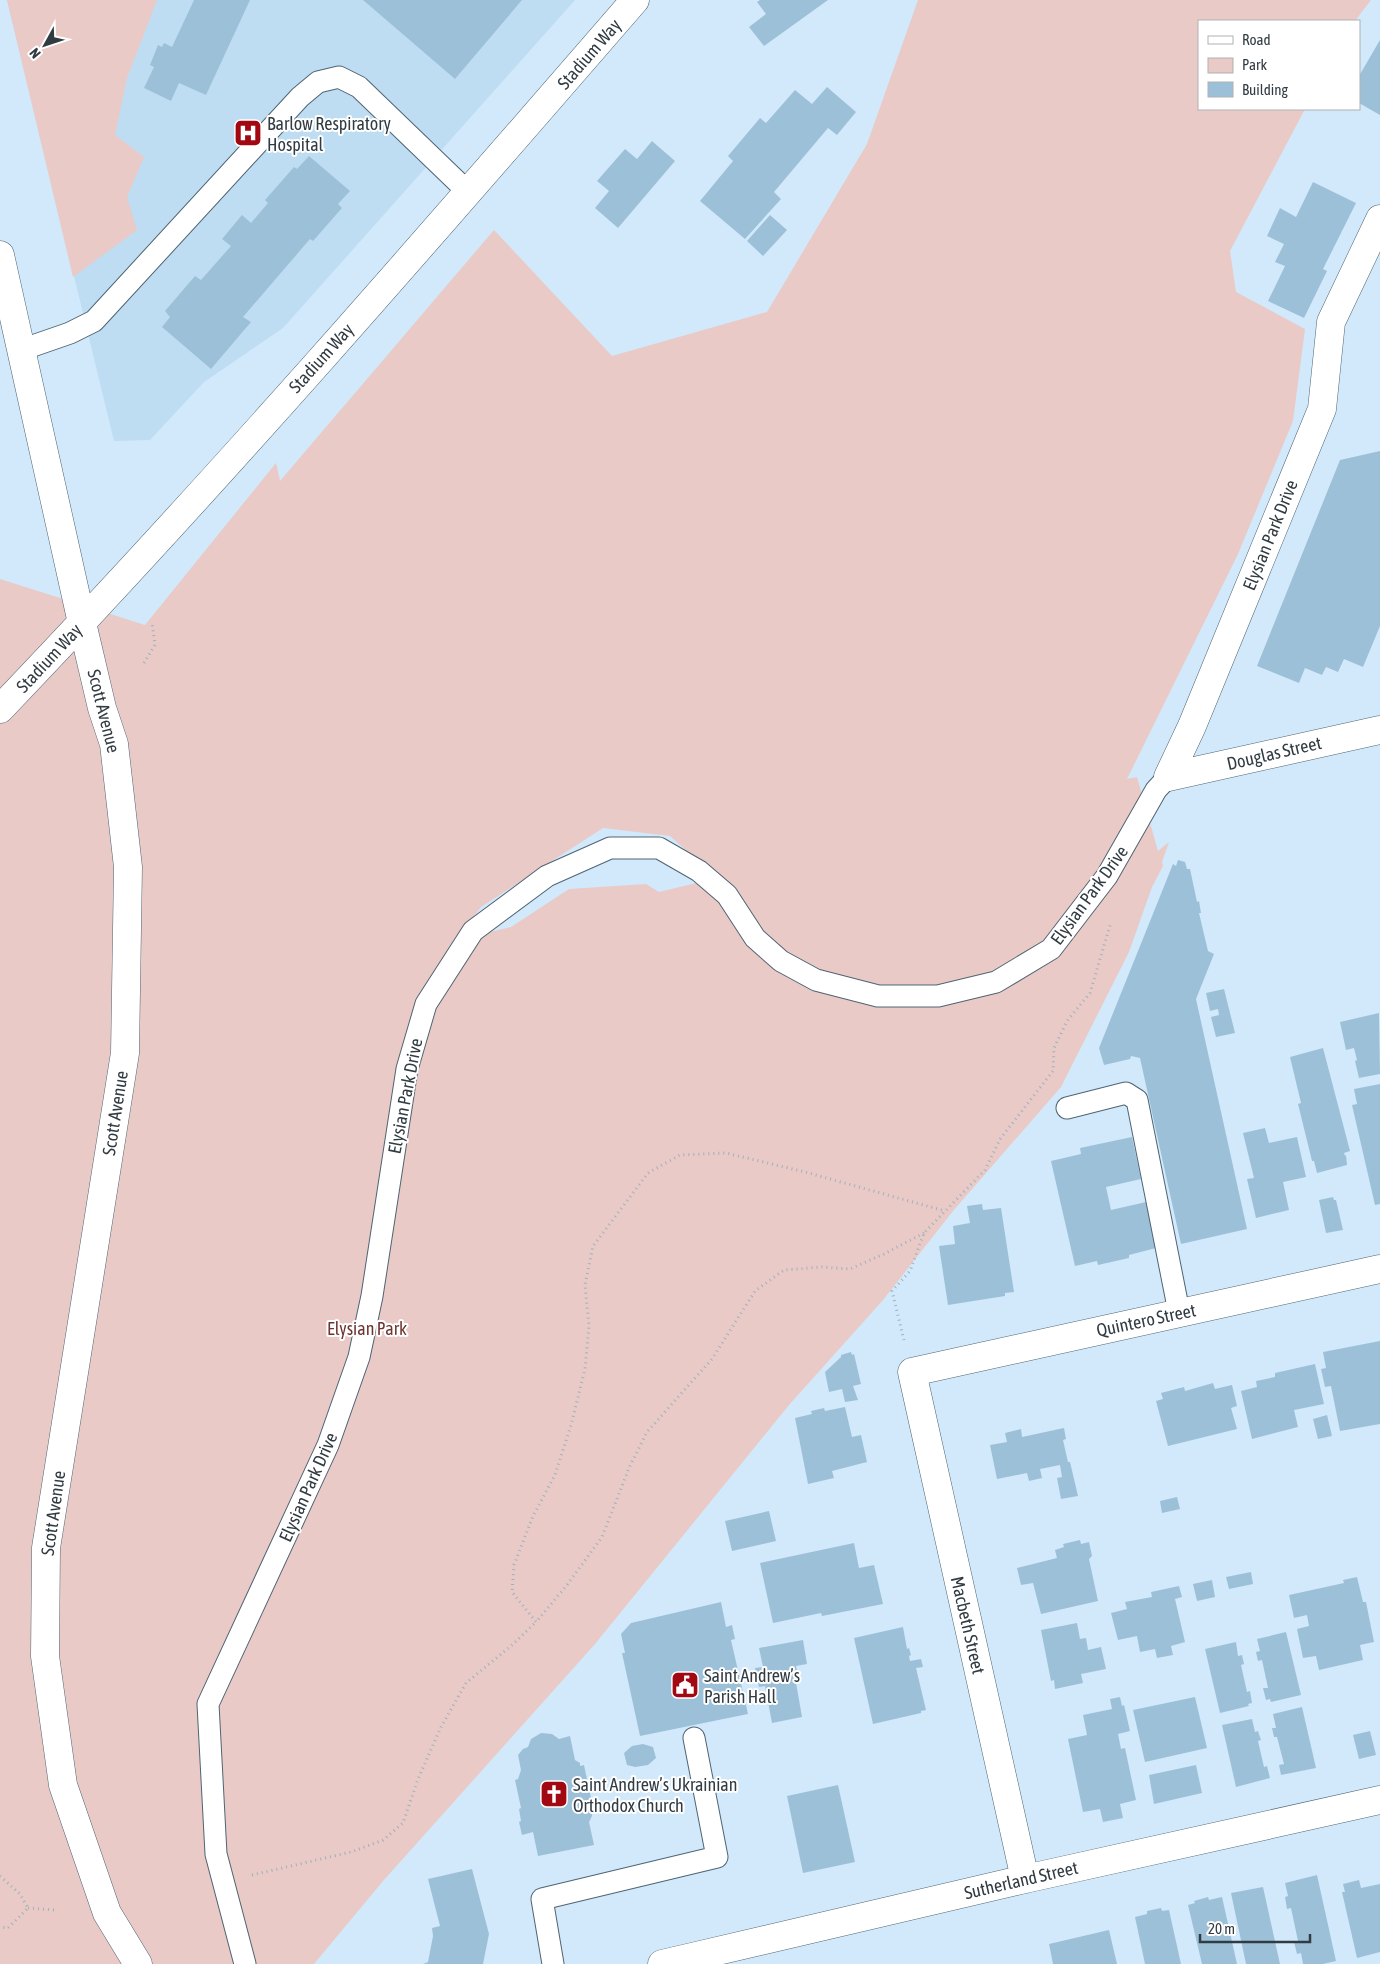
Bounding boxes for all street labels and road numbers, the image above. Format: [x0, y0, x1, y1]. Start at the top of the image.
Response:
street label: Stadium Way [553, 15, 625, 93]
street label: Stadium Way [284, 319, 358, 397]
street label: Elysian Park Drive [1238, 477, 1302, 593]
street label: Stadium Way [12, 619, 86, 697]
street label: Scott Avenue [83, 667, 125, 755]
street label: Douglas Street [1225, 732, 1323, 774]
street label: Elysian Park Drive [1046, 841, 1132, 949]
street label: Elysian Park Drive [384, 1036, 426, 1156]
street label: Scott Avenue [98, 1069, 132, 1157]
street label: Quintero Street [1094, 1299, 1198, 1341]
street label: Elysian Park Drive [275, 1429, 341, 1545]
street label: Scott Avenue [37, 1469, 69, 1557]
street label: Macbeth Street [947, 1574, 989, 1676]
street label: Sutherland Street [962, 1857, 1080, 1903]

